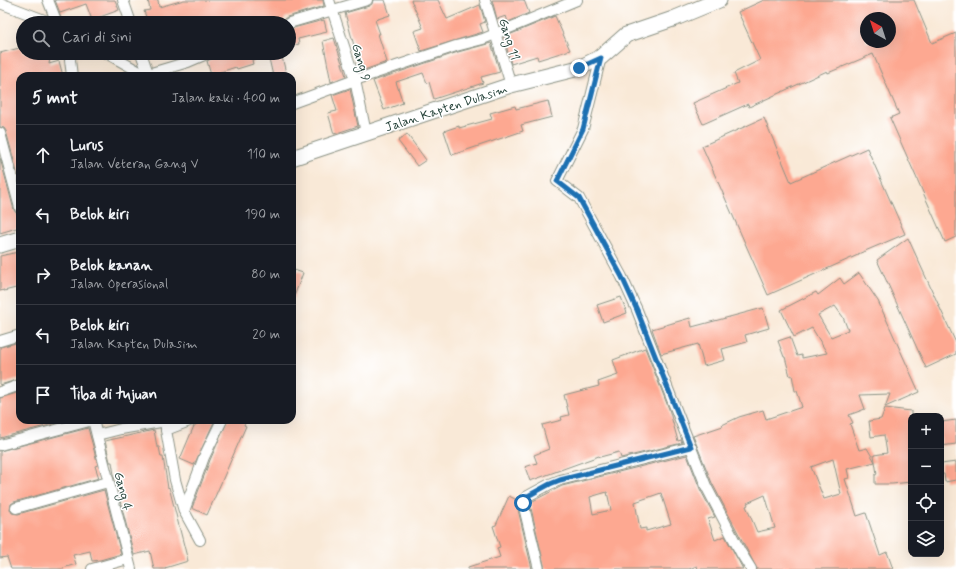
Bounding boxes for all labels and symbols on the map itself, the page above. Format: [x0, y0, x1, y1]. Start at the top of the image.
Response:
north arrow [860, 12, 896, 48]
street label: Gang 11 [493, 16, 523, 63]
street label: Gang 9 [346, 42, 374, 83]
route end [570, 59, 588, 77]
street label: Jalan Kapten Dulasim [383, 81, 510, 136]
street label: Gang 4 [109, 470, 136, 513]
route start [514, 494, 532, 512]

